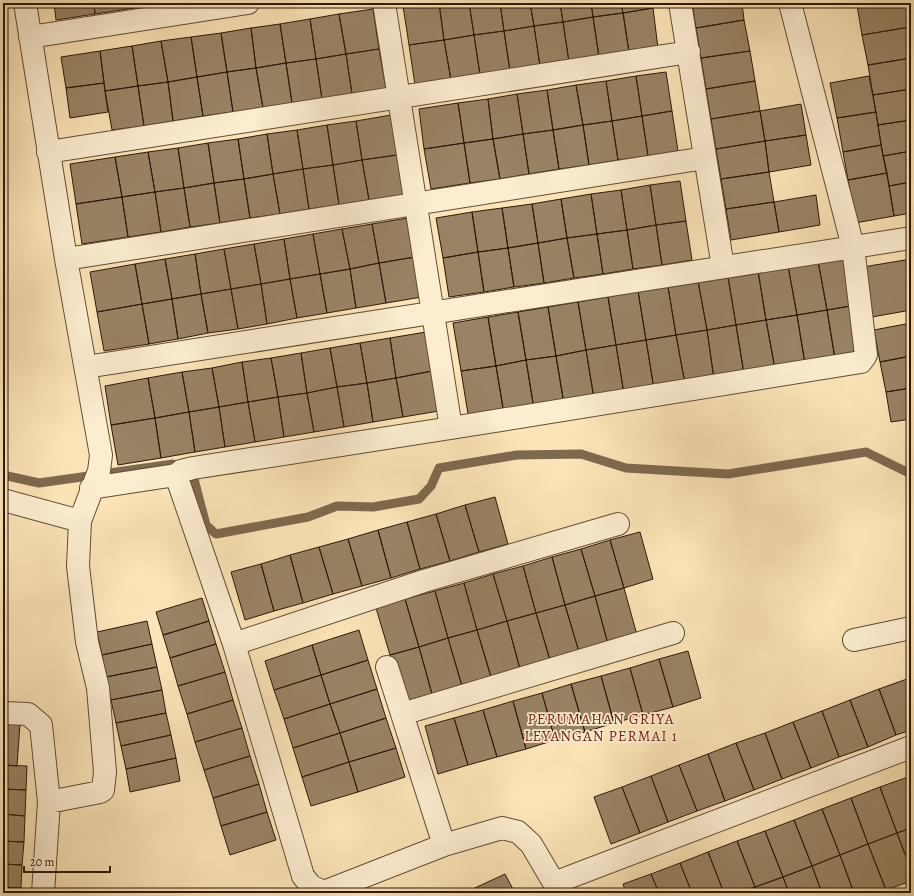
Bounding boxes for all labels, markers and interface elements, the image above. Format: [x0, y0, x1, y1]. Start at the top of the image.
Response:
district label: PERUMAHAN GRIYA LEYANGAN PERMAI 1 [524, 709, 678, 746]
scale bar [24, 848, 110, 874]
text: 20 m [30, 854, 54, 870]

